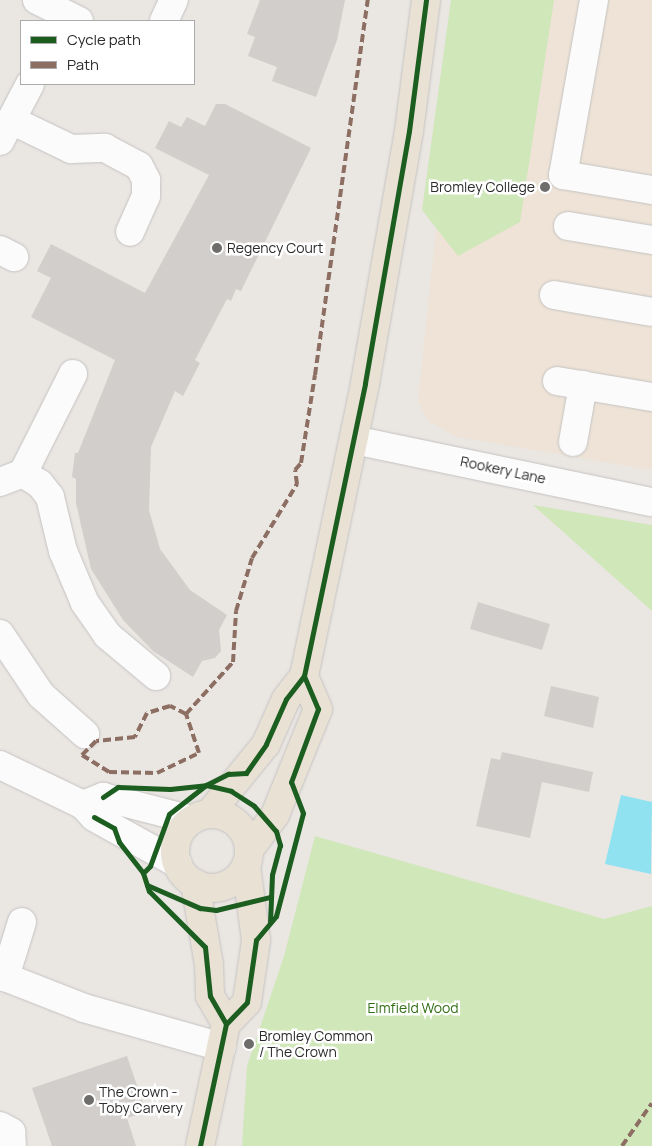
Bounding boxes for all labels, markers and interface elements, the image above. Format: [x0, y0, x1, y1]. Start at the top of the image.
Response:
legend [20, 20, 195, 85]
text: Cycle path [67, 29, 141, 50]
text: Path [67, 54, 99, 75]
place label: Bromley College [430, 179, 535, 195]
marker: Bromley College [539, 181, 551, 193]
place label: Regency Court [227, 240, 323, 256]
marker: Regency Court [211, 242, 223, 254]
street label: Rookery Lane [459, 453, 547, 487]
park label: Elmfield Wood [367, 1000, 459, 1016]
place label: Bromley Common / The Crown [259, 1028, 373, 1060]
marker: Bromley Common / The Crown [243, 1038, 255, 1050]
place label: The Crown - Toby Carvery [99, 1084, 183, 1116]
marker: The Crown - Toby Carvery [83, 1094, 95, 1106]

